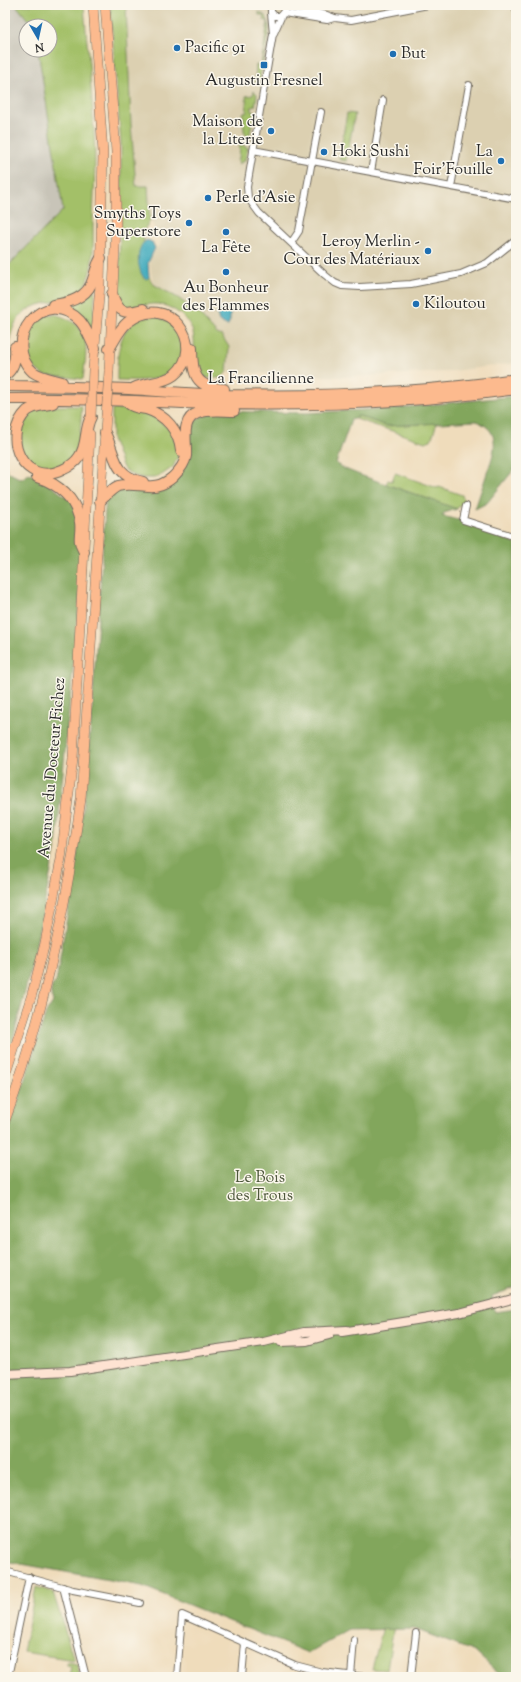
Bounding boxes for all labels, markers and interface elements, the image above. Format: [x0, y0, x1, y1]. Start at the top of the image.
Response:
north arrow [18, 18, 58, 58]
place label: Pacific 91 [185, 37, 246, 60]
text: N [34, 38, 46, 56]
marker: Pacific 91 [172, 43, 182, 53]
place label: But [401, 43, 426, 66]
marker: But [388, 49, 398, 59]
marker: Augustin Fresnel [259, 60, 269, 70]
place label: Augustin Fresnel [205, 70, 323, 93]
place label: Maison de la Literie [192, 111, 263, 152]
marker: Maison de la Literie [266, 126, 276, 136]
place label: Hoki Sushi [332, 141, 409, 164]
place label: La Foir'Fouille [414, 141, 494, 182]
marker: Hoki Sushi [319, 147, 329, 157]
marker: La Foir'Fouille [496, 156, 506, 166]
place label: Perle d'Asie [216, 187, 295, 210]
marker: Perle d'Asie [203, 193, 213, 203]
place label: Smyths Toys Superstore [94, 203, 181, 244]
marker: Smyths Toys Superstore [184, 218, 194, 228]
marker: La Fête [221, 227, 231, 237]
place label: Leroy Merlin - Cour des Matériaux [284, 231, 420, 272]
place label: La Fête [201, 237, 251, 260]
marker: Leroy Merlin - Cour des Matériaux [423, 246, 433, 256]
marker: Au Bonheur des Flammes [221, 267, 231, 277]
place label: Au Bonheur des Flammes [183, 277, 269, 318]
place label: Kiloutou [424, 293, 486, 316]
marker: Kiloutou [411, 299, 421, 309]
street label: La Francilienne [208, 368, 314, 391]
street label: Avenue du Docteur Fichez [34, 677, 72, 859]
park label: Le Bois des Trous [227, 1167, 293, 1208]

